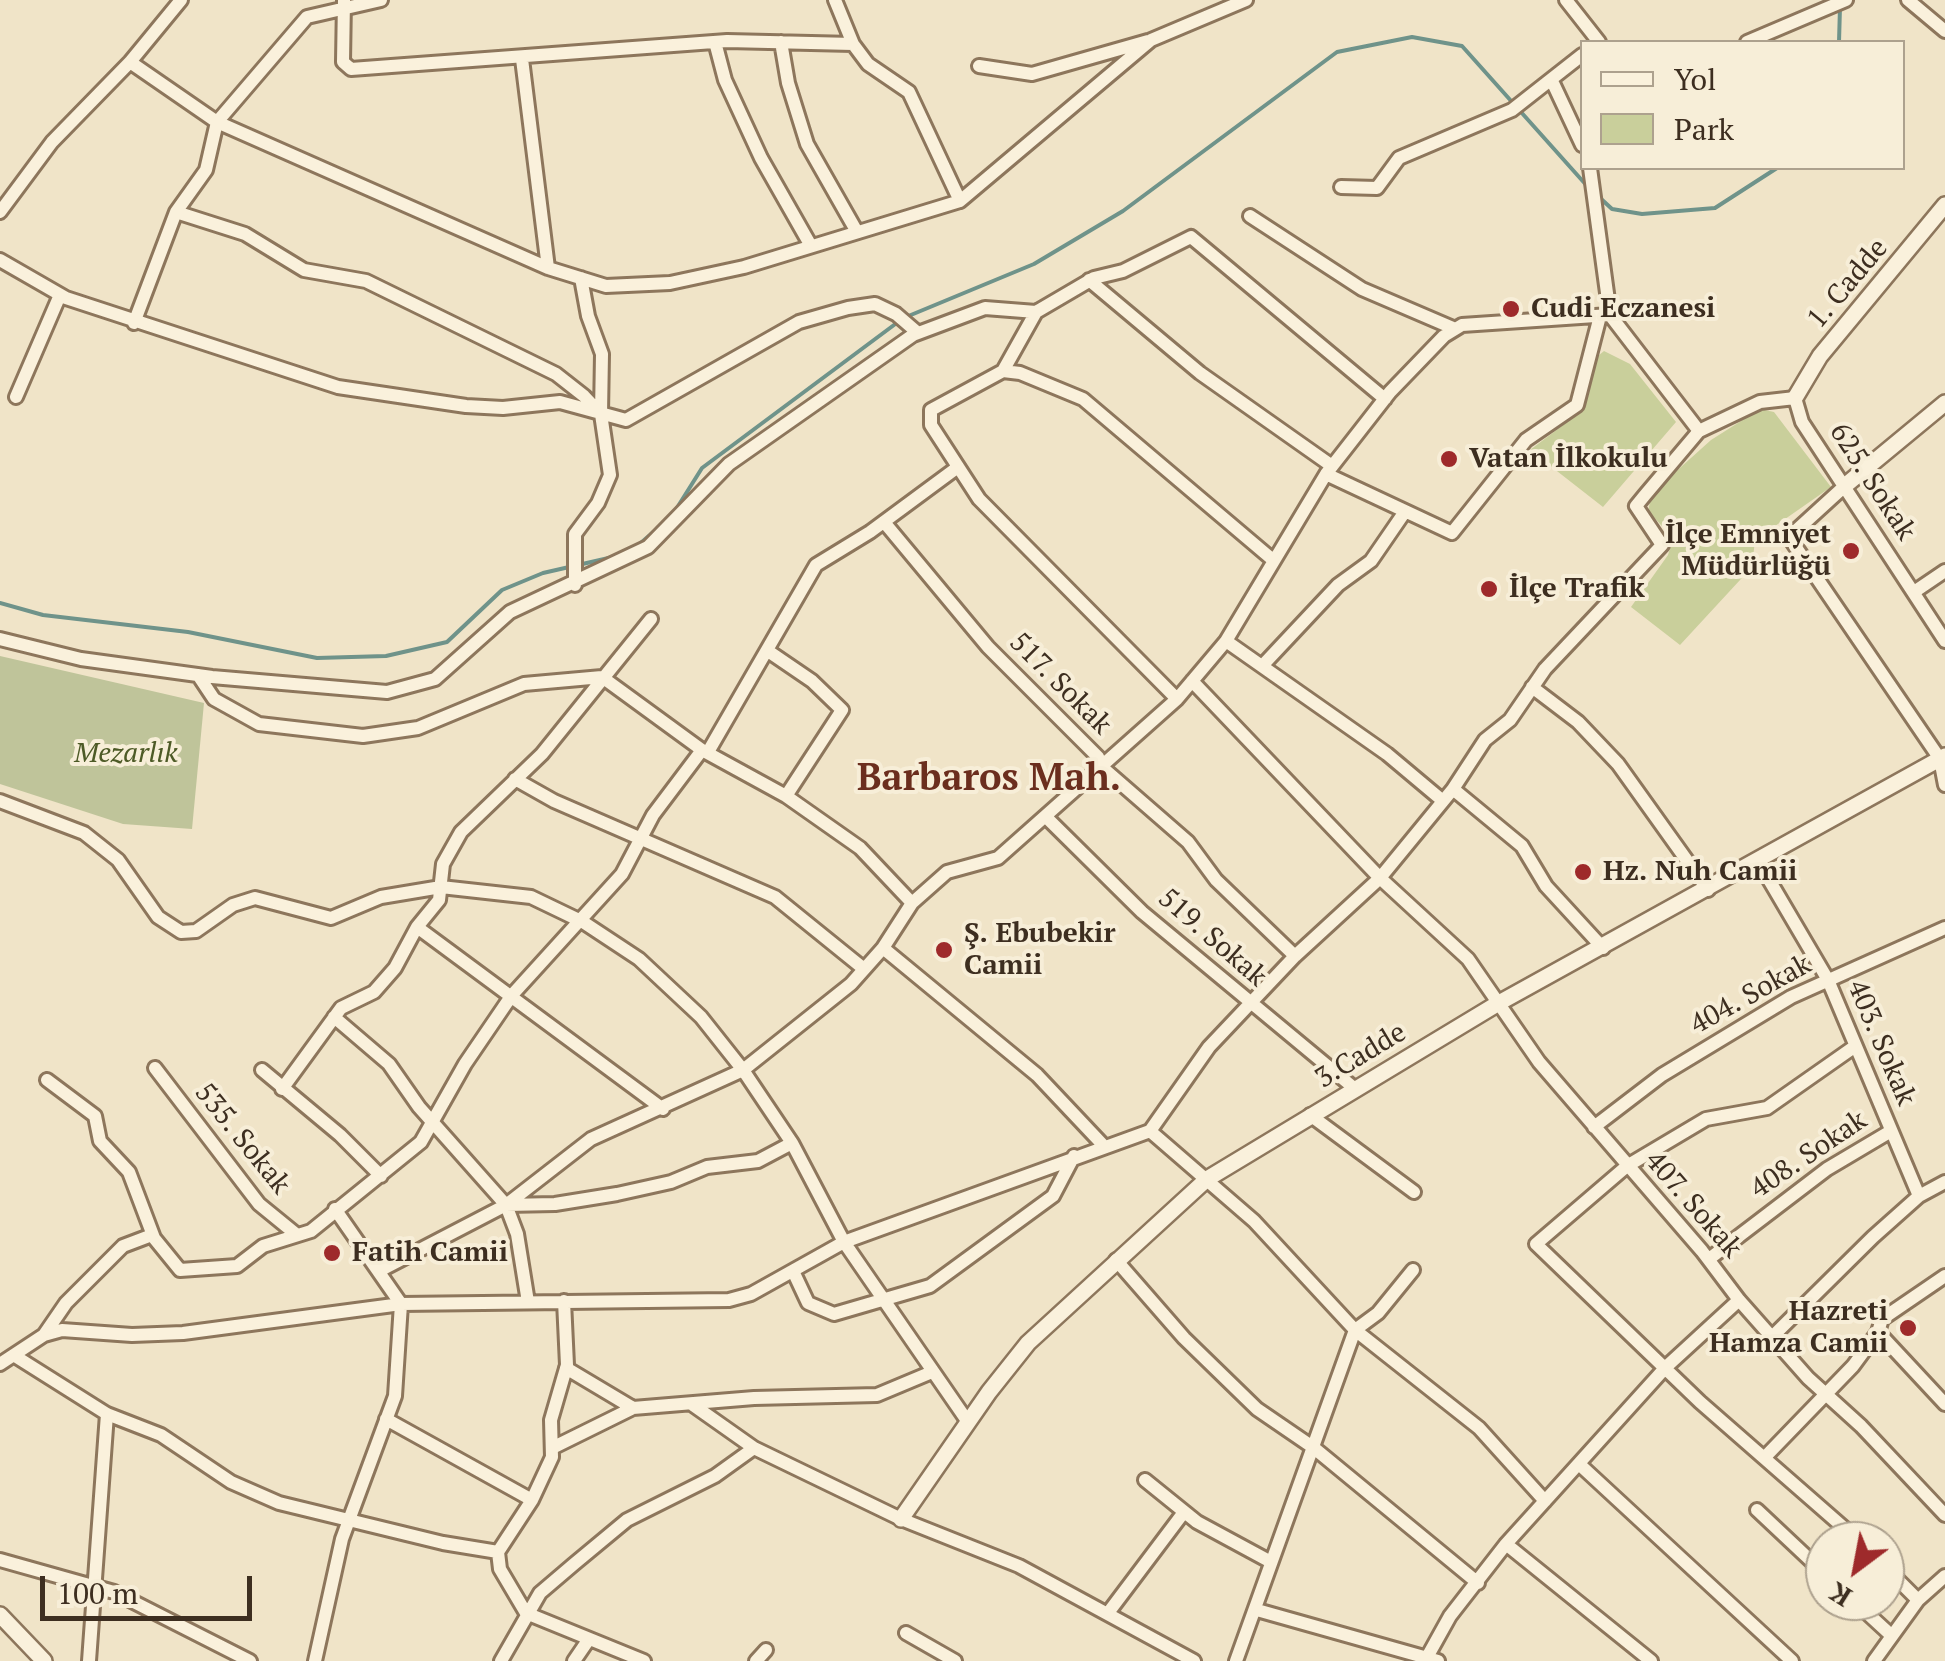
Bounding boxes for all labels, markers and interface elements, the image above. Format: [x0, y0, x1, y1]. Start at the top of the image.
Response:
legend [1580, 40, 1905, 170]
text: Yol [1674, 59, 1716, 99]
text: Park [1674, 109, 1734, 149]
street label: 1. Cadde [1801, 232, 1895, 336]
place label: Cudi Eczanesi [1531, 292, 1715, 326]
marker: Cudi Eczanesi [1500, 298, 1522, 320]
street label: 625. Sokak [1822, 417, 1922, 547]
place label: Vatan İlkokulu [1469, 442, 1668, 476]
marker: Vatan İlkokulu [1438, 448, 1460, 470]
place label: İlçe Emniyet Müdürlüğü [1665, 518, 1831, 584]
marker: İlçe Emniyet Müdürlüğü [1840, 540, 1862, 562]
place label: İlçe Trafik [1509, 572, 1645, 606]
marker: İlçe Trafik [1478, 578, 1500, 600]
street label: 517. Sokak [1002, 626, 1118, 742]
park label: Mezarlık [74, 737, 178, 771]
district label: Barbaros Mah. [857, 756, 1121, 802]
place label: Hz. Nuh Camii [1603, 855, 1797, 889]
marker: Hz. Nuh Camii [1572, 861, 1594, 883]
street label: 519. Sokak [1151, 882, 1273, 994]
place label: Ş. Ebubekir Camii [964, 917, 1115, 983]
marker: Ş. Ebubekir Camii [933, 939, 955, 961]
street label: 404. Sokak [1685, 948, 1817, 1042]
street label: 403. Sokak [1840, 975, 1922, 1111]
street label: 3.Cadde [1310, 1016, 1412, 1096]
street label: 535. Sokak [187, 1077, 297, 1201]
street label: 408. Sokak [1745, 1104, 1873, 1206]
street label: 407. Sokak [1638, 1145, 1748, 1265]
place label: Fatih Camii [352, 1236, 508, 1270]
marker: Fatih Camii [321, 1242, 343, 1264]
place label: Hazreti Hamza Camii [1709, 1295, 1888, 1361]
marker: Hazreti Hamza Camii [1897, 1317, 1919, 1339]
north arrow [1805, 1521, 1905, 1621]
scale bar [45, 1556, 258, 1618]
text: 100 m [57, 1573, 138, 1613]
text: K [1822, 1574, 1858, 1616]

